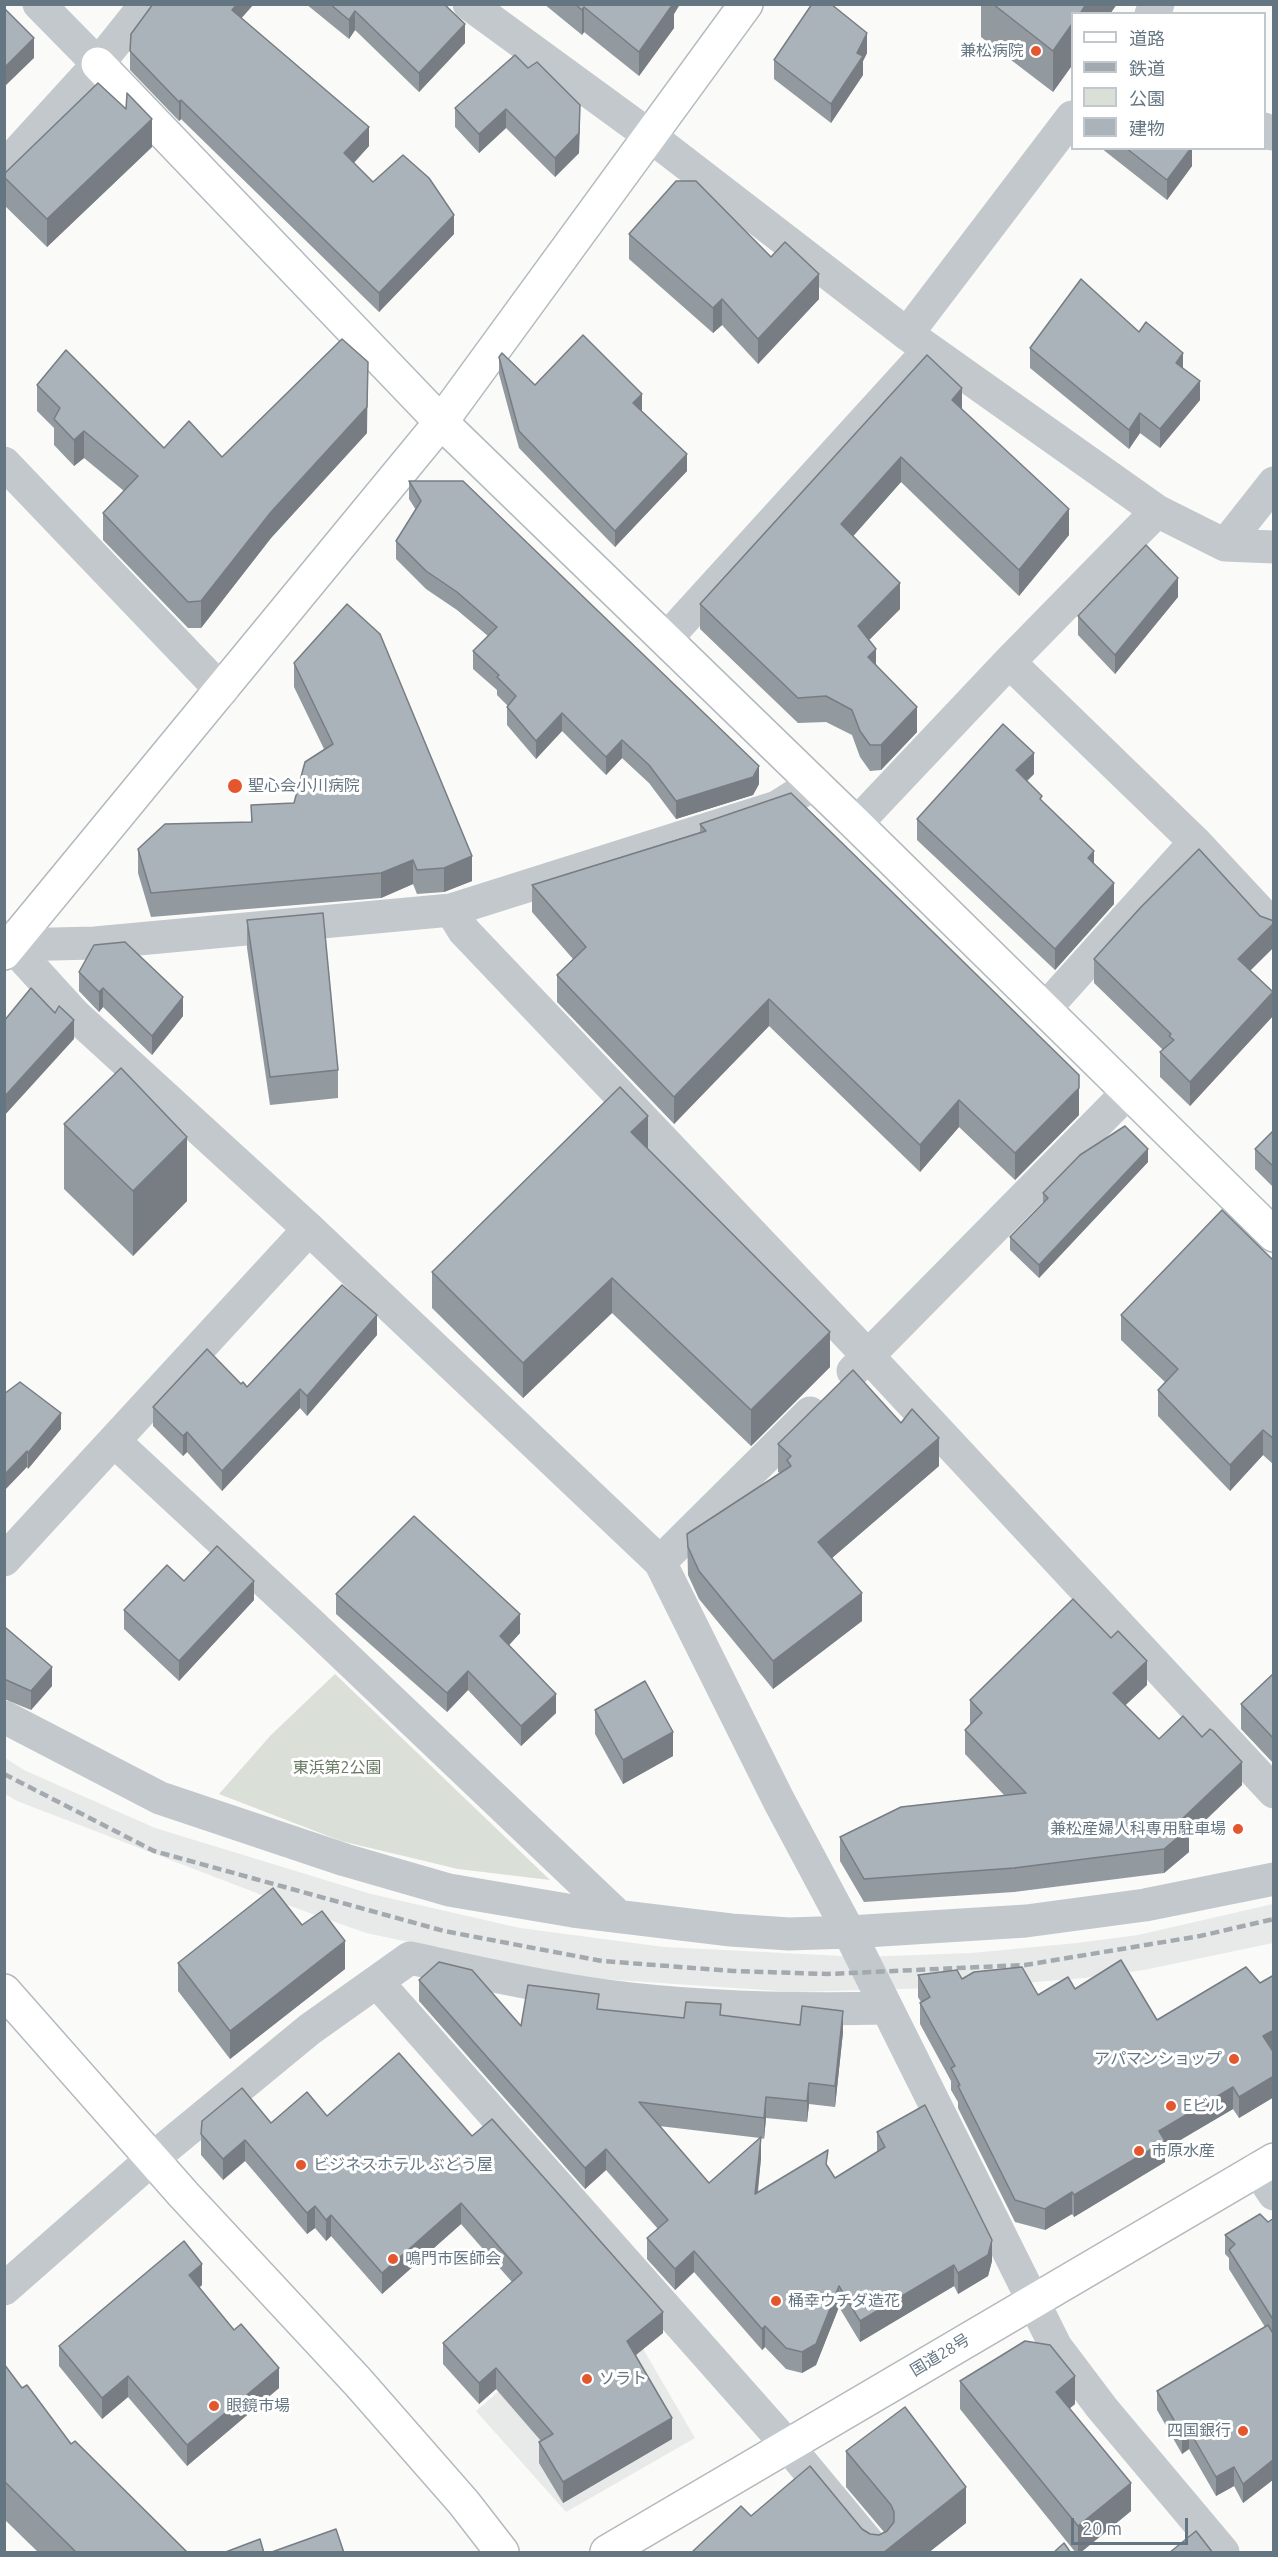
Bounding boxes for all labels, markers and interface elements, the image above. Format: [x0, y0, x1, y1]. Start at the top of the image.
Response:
legend [1071, 12, 1266, 150]
text: 道路 [1129, 28, 1165, 48]
place label: 兼松病院 [960, 41, 1024, 61]
marker: 兼松病院 [1029, 44, 1043, 58]
text: 鉄道 [1129, 58, 1165, 78]
text: 公園 [1129, 88, 1165, 108]
text: 建物 [1129, 118, 1165, 138]
place label: 聖心会小川病院 [248, 776, 360, 796]
marker: 聖心会小川病院 [226, 777, 244, 795]
park label: 東浜第2公園 [292, 1758, 382, 1778]
place label: 兼松産婦人科専用駐車場 [1050, 1819, 1226, 1839]
marker: 兼松産婦人科専用駐車場 [1231, 1822, 1245, 1836]
place label: アパマンショップ [1094, 2049, 1222, 2069]
marker: アパマンショップ [1227, 2052, 1241, 2066]
place label: Eビル [1183, 2096, 1224, 2116]
marker: Eビル [1164, 2099, 1178, 2113]
place label: 市原水産 [1151, 2141, 1215, 2161]
marker: 市原水産 [1132, 2144, 1146, 2158]
place label: ビジネスホテル ぶどう屋 [313, 2155, 493, 2175]
marker: ビジネスホテル ぶどう屋 [294, 2158, 308, 2172]
place label: 鳴門市医師会 [405, 2249, 501, 2269]
marker: 鳴門市医師会 [386, 2252, 400, 2266]
place label: 桶幸ウチダ造花 [788, 2291, 900, 2311]
marker: 桶幸ウチダ造花 [769, 2294, 783, 2308]
street label: 国道28号 [907, 2330, 973, 2380]
place label: ソラト [599, 2369, 647, 2389]
marker: ソラト [580, 2372, 594, 2386]
place label: 眼鏡市場 [226, 2396, 290, 2416]
marker: 眼鏡市場 [207, 2399, 221, 2413]
place label: 四国銀行 [1167, 2421, 1231, 2441]
marker: 四国銀行 [1236, 2424, 1250, 2438]
scale bar [1074, 2506, 1191, 2544]
text: 20 m [1082, 2518, 1122, 2538]

